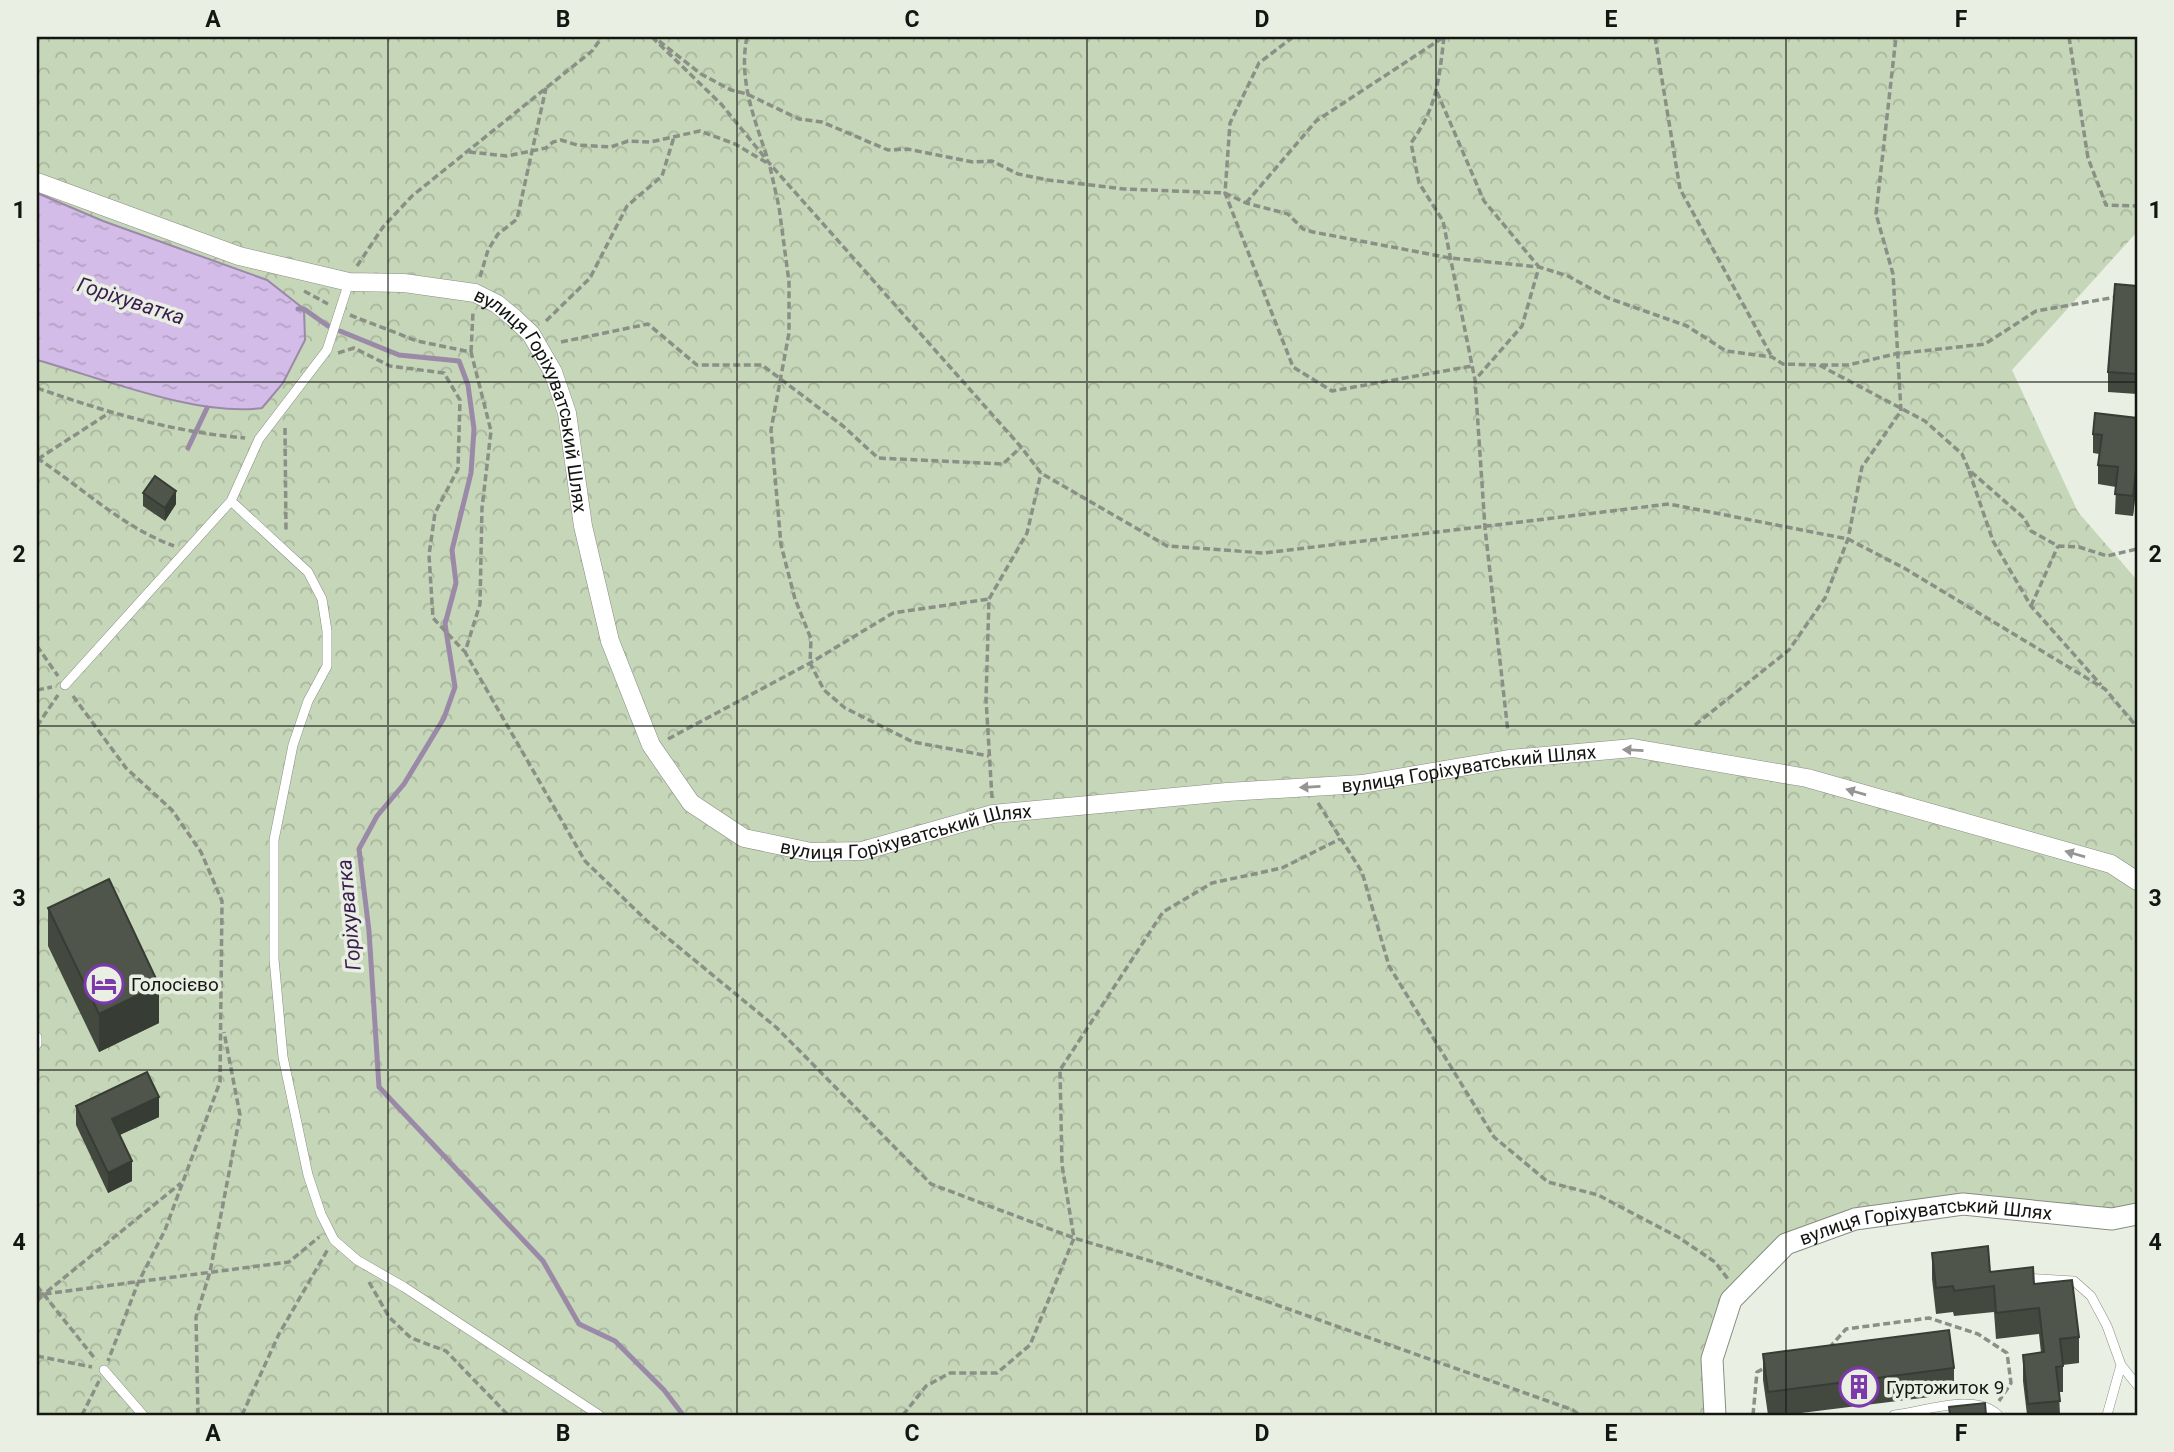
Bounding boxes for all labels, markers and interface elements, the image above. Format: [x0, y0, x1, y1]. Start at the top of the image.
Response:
text: A [205, 6, 221, 33]
text: B [556, 6, 570, 33]
text: C [904, 6, 920, 33]
text: D [1255, 6, 1269, 33]
text: E [1605, 6, 1618, 33]
text: F [1955, 6, 1968, 33]
text: 1 [12, 197, 26, 224]
text: 1 [2148, 197, 2162, 224]
water label: Горіхуватка [74, 272, 188, 330]
street label: вулиця Горіхуватський Шлях [470, 283, 592, 515]
text: 2 [12, 541, 26, 568]
text: 2 [2148, 541, 2162, 568]
street label: вулиця Горіхуватський Шлях [1341, 740, 1598, 797]
one-way arrow [1622, 744, 1644, 755]
one-way arrow [1299, 781, 1321, 792]
one-way arrow [1846, 786, 1867, 796]
street label: вулиця Горіхуватський Шлях [778, 799, 1033, 864]
one-way arrow [2064, 848, 2086, 859]
water label: Горіхуватка [332, 858, 366, 972]
text: 3 [12, 885, 26, 912]
text: 3 [2148, 885, 2162, 912]
hotel icon: Голосієво [83, 963, 125, 1005]
place label: Голосієво [131, 973, 219, 996]
street label: вулиця Горіхуватський Шлях [1796, 1193, 2054, 1250]
text: 4 [12, 1229, 26, 1256]
text: 4 [2148, 1229, 2162, 1256]
building icon: Гуртожиток 9 [1838, 1366, 1880, 1408]
place label: Гуртожиток 9 [1886, 1376, 2004, 1399]
text: A [205, 1420, 221, 1447]
text: B [556, 1420, 570, 1447]
text: C [904, 1420, 920, 1447]
text: D [1255, 1420, 1269, 1447]
text: E [1605, 1420, 1618, 1447]
text: F [1955, 1420, 1968, 1447]

